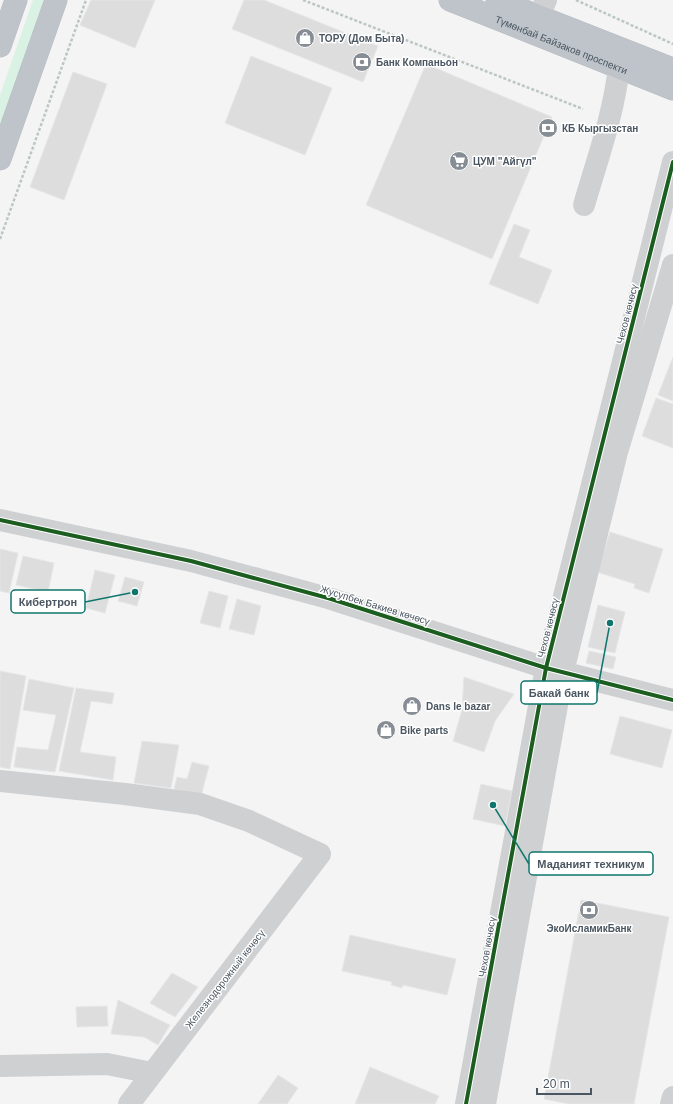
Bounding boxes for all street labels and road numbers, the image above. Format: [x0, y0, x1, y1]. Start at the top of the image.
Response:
street label: Түмөнбай Байзаков проспекти [494, 13, 629, 76]
street label: Чехов көчөсү [614, 283, 640, 345]
street label: Жусупбек Бакиев көчөсү [319, 583, 431, 627]
street label: Чехов көчөсү [535, 597, 561, 659]
street label: Чехов көчөсү [476, 916, 498, 978]
street label: Железнодорожный көчөсү [183, 928, 267, 1030]

